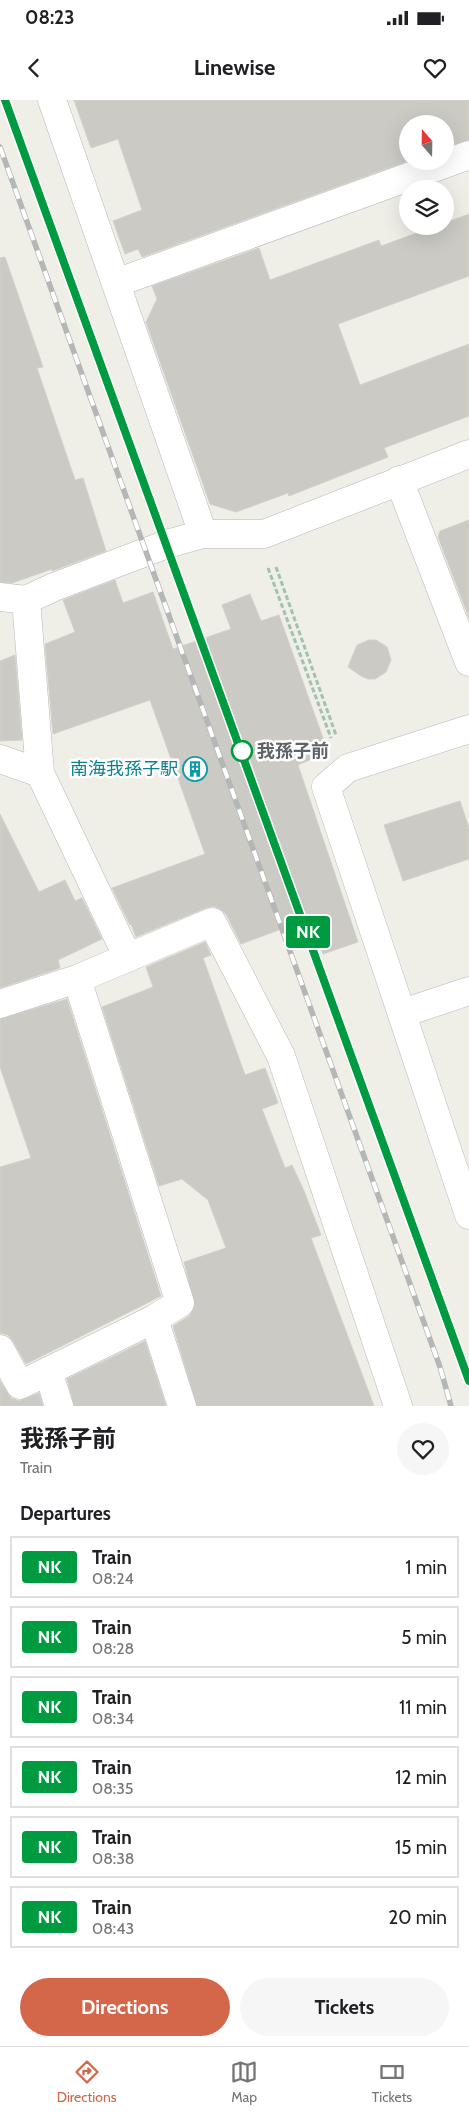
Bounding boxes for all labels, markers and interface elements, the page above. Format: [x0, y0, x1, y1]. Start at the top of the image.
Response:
text: 08:23 [25, 6, 74, 29]
icon: back [20, 54, 48, 82]
text: Linewise [194, 54, 275, 81]
icon: heart [421, 54, 449, 82]
north arrow [399, 115, 454, 170]
map controls [399, 115, 454, 235]
button: layers [399, 180, 454, 235]
marker: 我孫子前 [231, 740, 253, 762]
place label: 我孫子前 [257, 740, 329, 762]
building icon: 南海我孫子駅 [182, 756, 208, 782]
place label: 南海我孫子駅 [70, 758, 178, 780]
line badge: NK [286, 916, 330, 948]
text: NK [296, 921, 320, 943]
button: heart [397, 1423, 449, 1475]
text: 我孫子前 [20, 1424, 116, 1453]
text: Train [20, 1458, 52, 1477]
text: Departures [20, 1502, 111, 1525]
text: Train [92, 1546, 132, 1569]
text: NK [37, 1556, 62, 1578]
text: 1 min [405, 1556, 447, 1579]
text: 08:24 [92, 1569, 134, 1588]
text: Train [92, 1616, 132, 1639]
text: NK [37, 1626, 62, 1648]
text: 5 min [401, 1626, 447, 1649]
text: 08:28 [92, 1639, 134, 1658]
text: Train [92, 1686, 132, 1709]
text: NK [37, 1696, 62, 1718]
text: 11 min [399, 1696, 447, 1719]
text: 08:34 [92, 1709, 134, 1728]
text: Train [92, 1756, 132, 1779]
text: NK [37, 1766, 62, 1788]
text: 12 min [395, 1766, 447, 1789]
text: 08:35 [92, 1779, 134, 1798]
text: Train [92, 1826, 132, 1849]
text: NK [37, 1836, 62, 1858]
text: 15 min [395, 1836, 447, 1859]
text: 08:38 [92, 1849, 135, 1868]
text: Train [92, 1896, 132, 1919]
text: NK [37, 1906, 62, 1928]
text: 20 min [388, 1906, 447, 1929]
text: 08:43 [92, 1919, 134, 1938]
button: Directions [20, 1978, 230, 2036]
button: Tickets [240, 1978, 449, 2036]
tab: Directions [57, 2058, 117, 2106]
tab: Map [230, 2058, 258, 2106]
tab: Tickets [372, 2058, 412, 2106]

